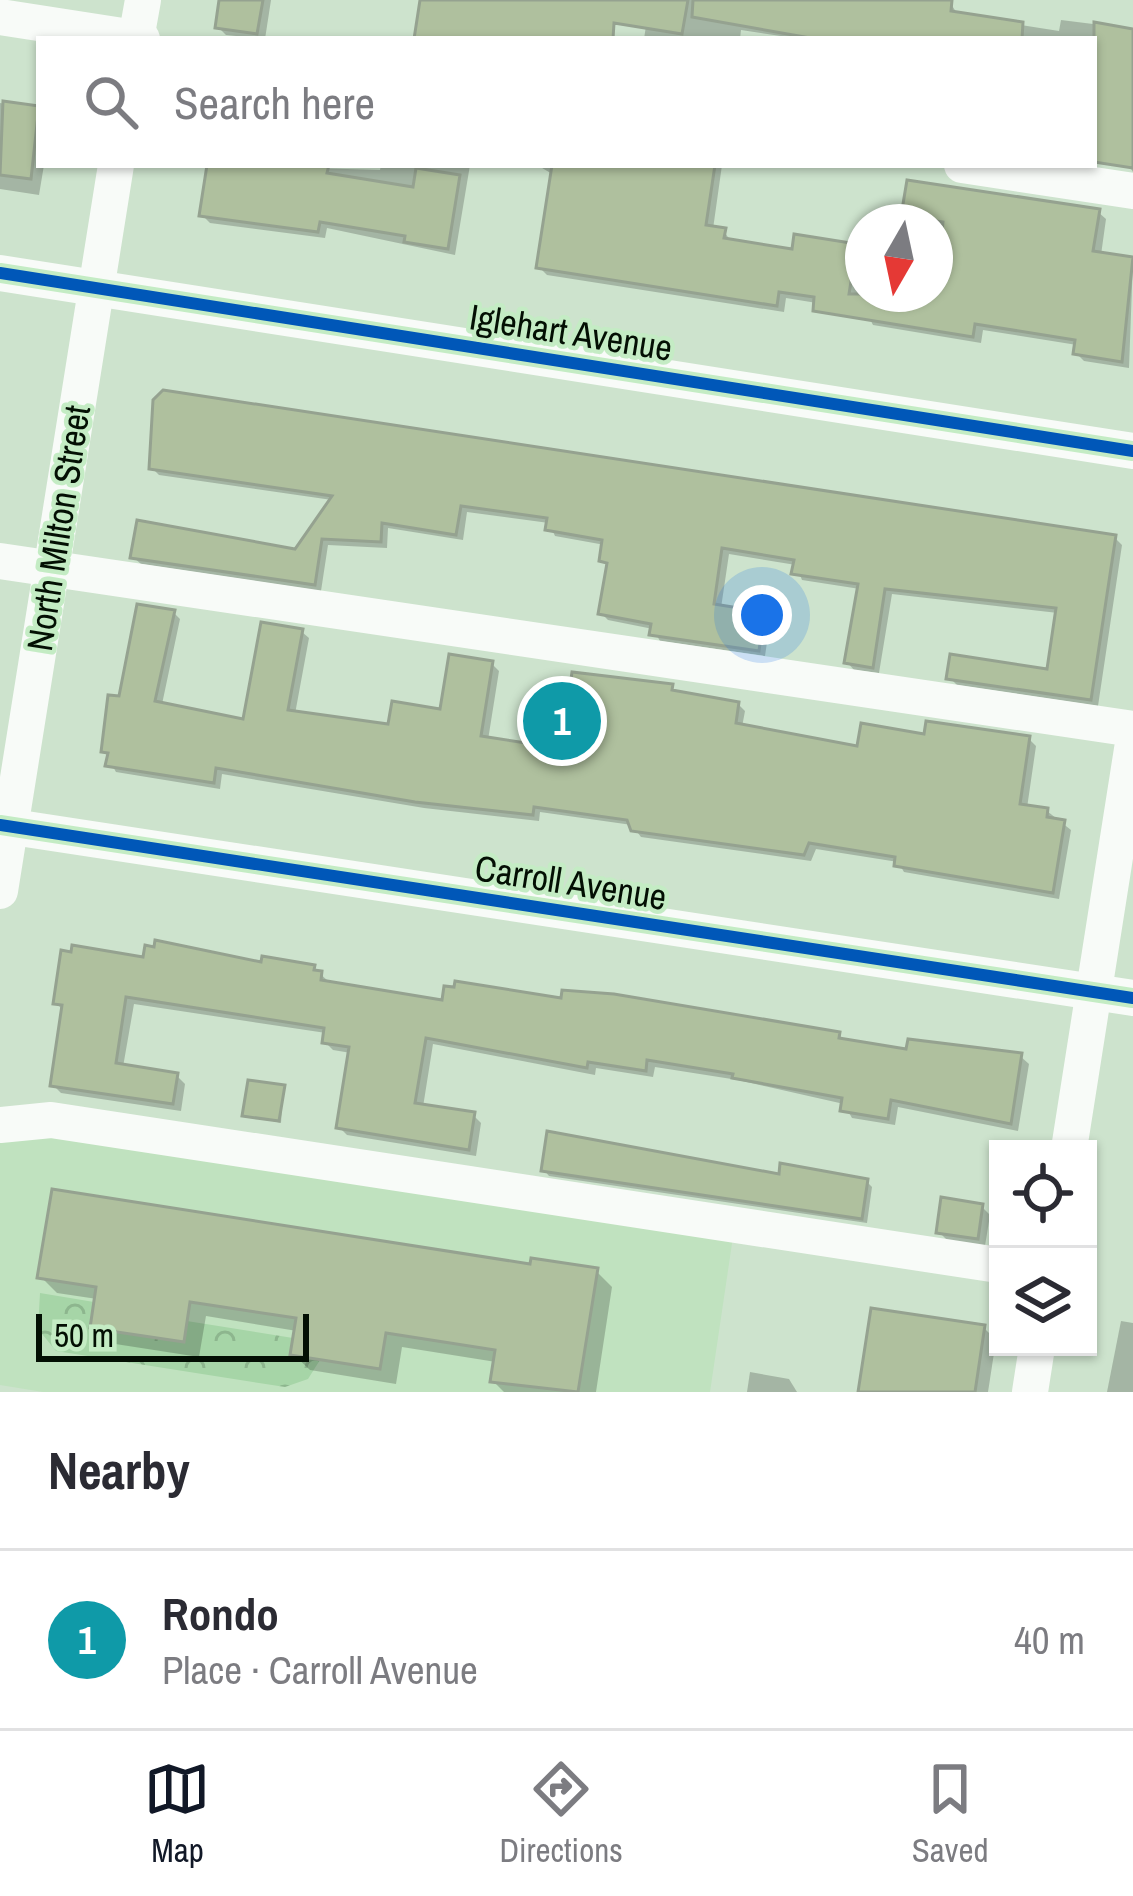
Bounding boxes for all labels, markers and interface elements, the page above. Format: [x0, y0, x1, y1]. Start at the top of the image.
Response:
search box [36, 36, 1097, 168]
icon: search [78, 69, 144, 135]
text: Search here [174, 72, 375, 133]
north arrow [845, 204, 953, 312]
street label: Iglehart Avenue [466, 292, 676, 372]
street label: North Milton Street [15, 402, 101, 654]
your location [732, 585, 792, 645]
pin: 1 [523, 676, 601, 766]
street label: Carroll Avenue [472, 843, 670, 921]
map controls [989, 1140, 1097, 1356]
button: locate [989, 1140, 1097, 1248]
button: layers [989, 1248, 1097, 1356]
scale bar [36, 1308, 309, 1361]
text: 50 m [54, 1313, 114, 1357]
text: Nearby [48, 1436, 190, 1505]
text: Rondo [162, 1583, 279, 1644]
text: 1 [78, 1614, 96, 1666]
text: 40 m [1014, 1614, 1085, 1666]
text: Place · Carroll Avenue [162, 1644, 478, 1696]
tab: Map [144, 1756, 210, 1872]
tab: Directions [499, 1756, 623, 1872]
tab: Saved [912, 1756, 988, 1872]

